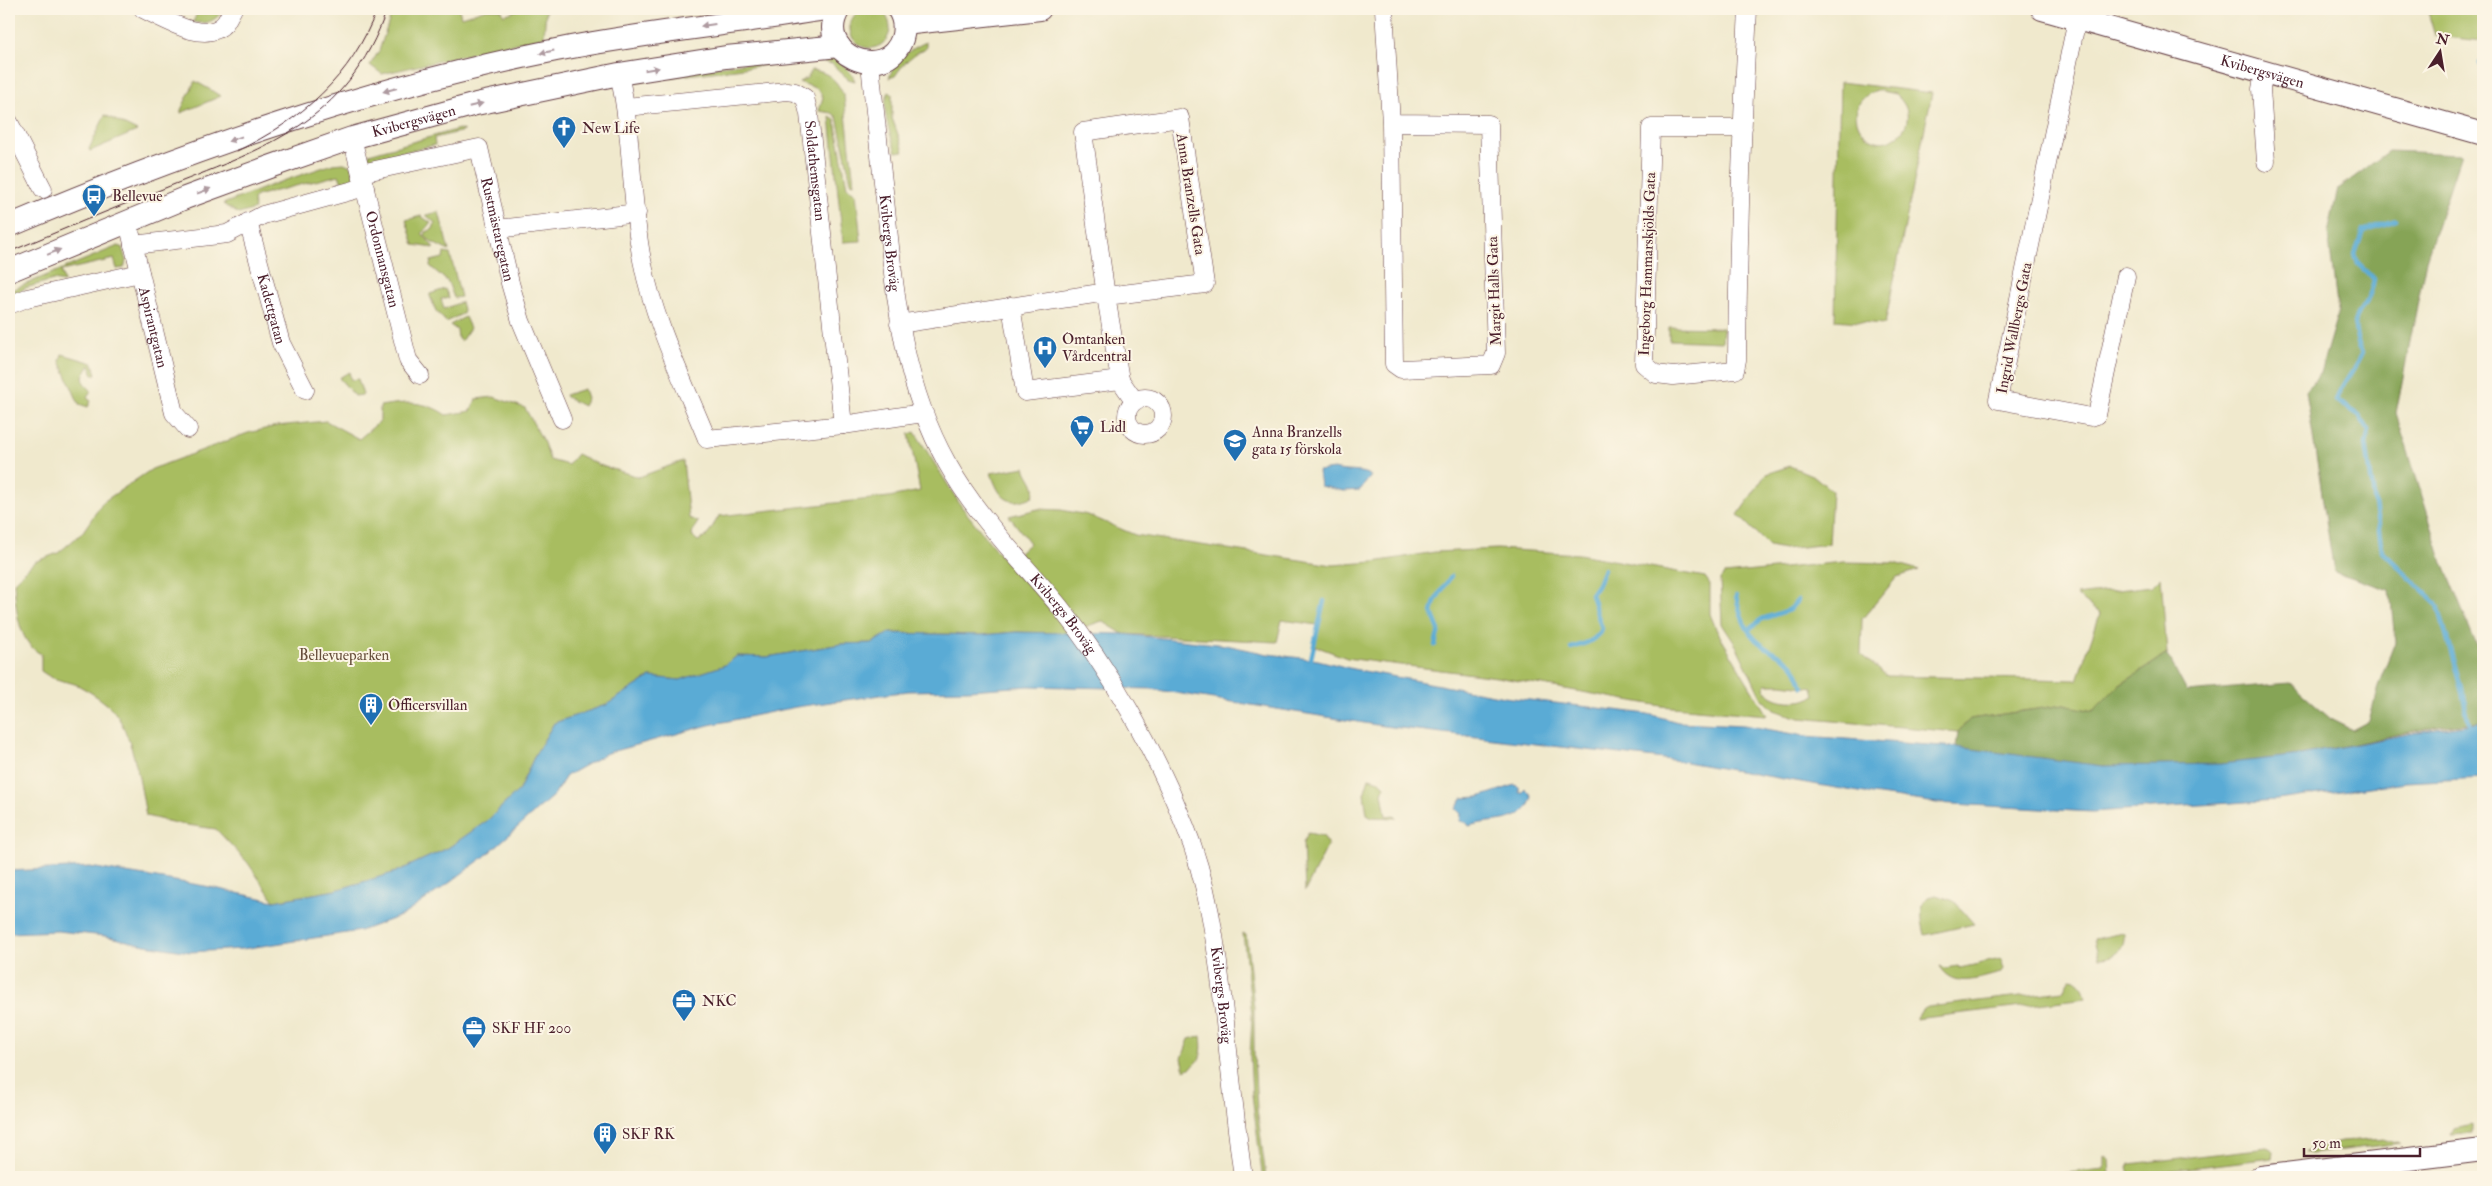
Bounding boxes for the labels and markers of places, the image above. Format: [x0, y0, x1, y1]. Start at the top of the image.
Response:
church icon: New Life [551, 115, 577, 149]
place label: New Life [582, 119, 640, 138]
bus stop icon: Bellevue [81, 183, 107, 217]
place label: Bellevue [112, 187, 163, 206]
place label: Omtanken Vårdcentral [1062, 330, 1132, 366]
hospital icon: Omtanken Vårdcentral [1032, 335, 1058, 369]
supermarket icon: Lidl [1069, 414, 1095, 448]
place label: Lidl [1100, 418, 1126, 437]
place label: Anna Branzells gata 15 förskola [1251, 423, 1342, 459]
school or university icon: Anna Branzells gata 15 förskola [1222, 428, 1248, 462]
building icon: Officersvillan [358, 692, 384, 726]
place label: Officersvillan [388, 696, 468, 715]
office icon: NKC [671, 988, 697, 1022]
place label: NKC [702, 992, 736, 1011]
office icon: SKF HF 200 [461, 1015, 487, 1049]
place label: SKF HF 200 [492, 1019, 571, 1038]
building icon: SKF RK [592, 1121, 618, 1155]
place label: SKF RK [622, 1125, 675, 1144]

